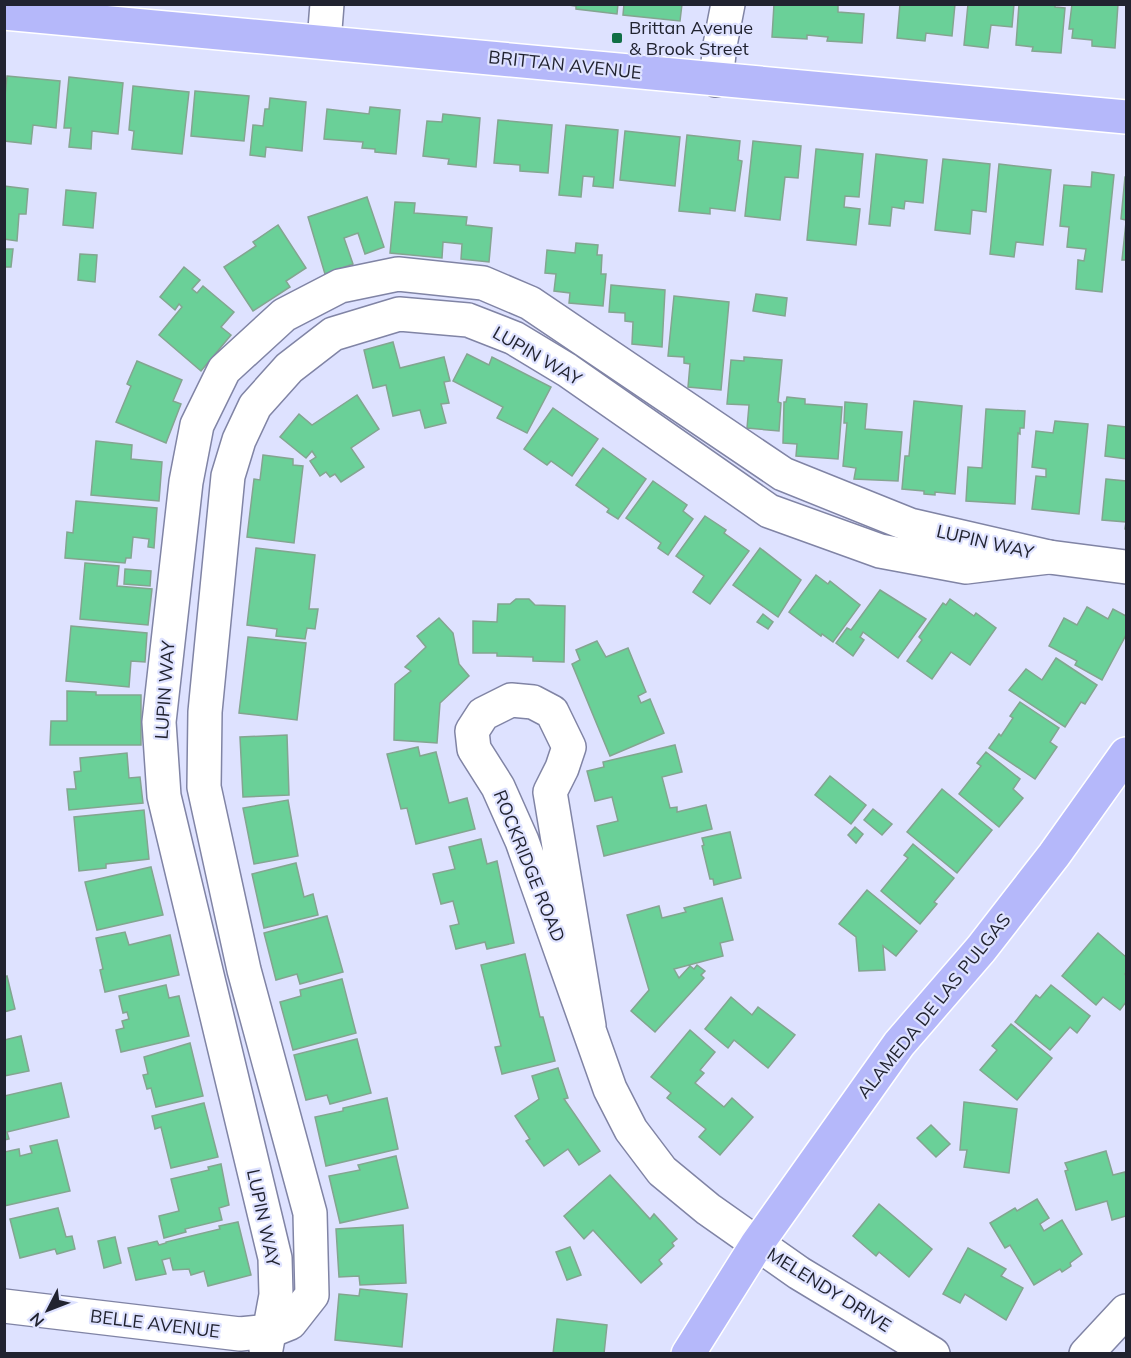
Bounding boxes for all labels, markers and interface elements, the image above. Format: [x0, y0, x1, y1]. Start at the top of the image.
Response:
place label: Brittan Avenue & Brook Street [629, 16, 753, 60]
marker: Brittan Avenue & Brook Street [610, 31, 624, 45]
street label: BRITTAN AVENUE [487, 45, 643, 84]
street label: LUPIN WAY [489, 321, 587, 391]
street label: LUPIN WAY [934, 519, 1037, 564]
street label: LUPIN WAY [150, 639, 180, 740]
street label: ROCKRIDGE ROAD [489, 787, 570, 945]
street label: ALAMEDA DE LAS PULGAS [852, 908, 1015, 1103]
street label: LUPIN WAY [242, 1167, 285, 1270]
street label: MELENDY DRIVE [763, 1242, 896, 1337]
north arrow [18, 1280, 78, 1340]
street label: BELLE AVENUE [89, 1304, 221, 1343]
text: N [25, 1309, 48, 1331]

